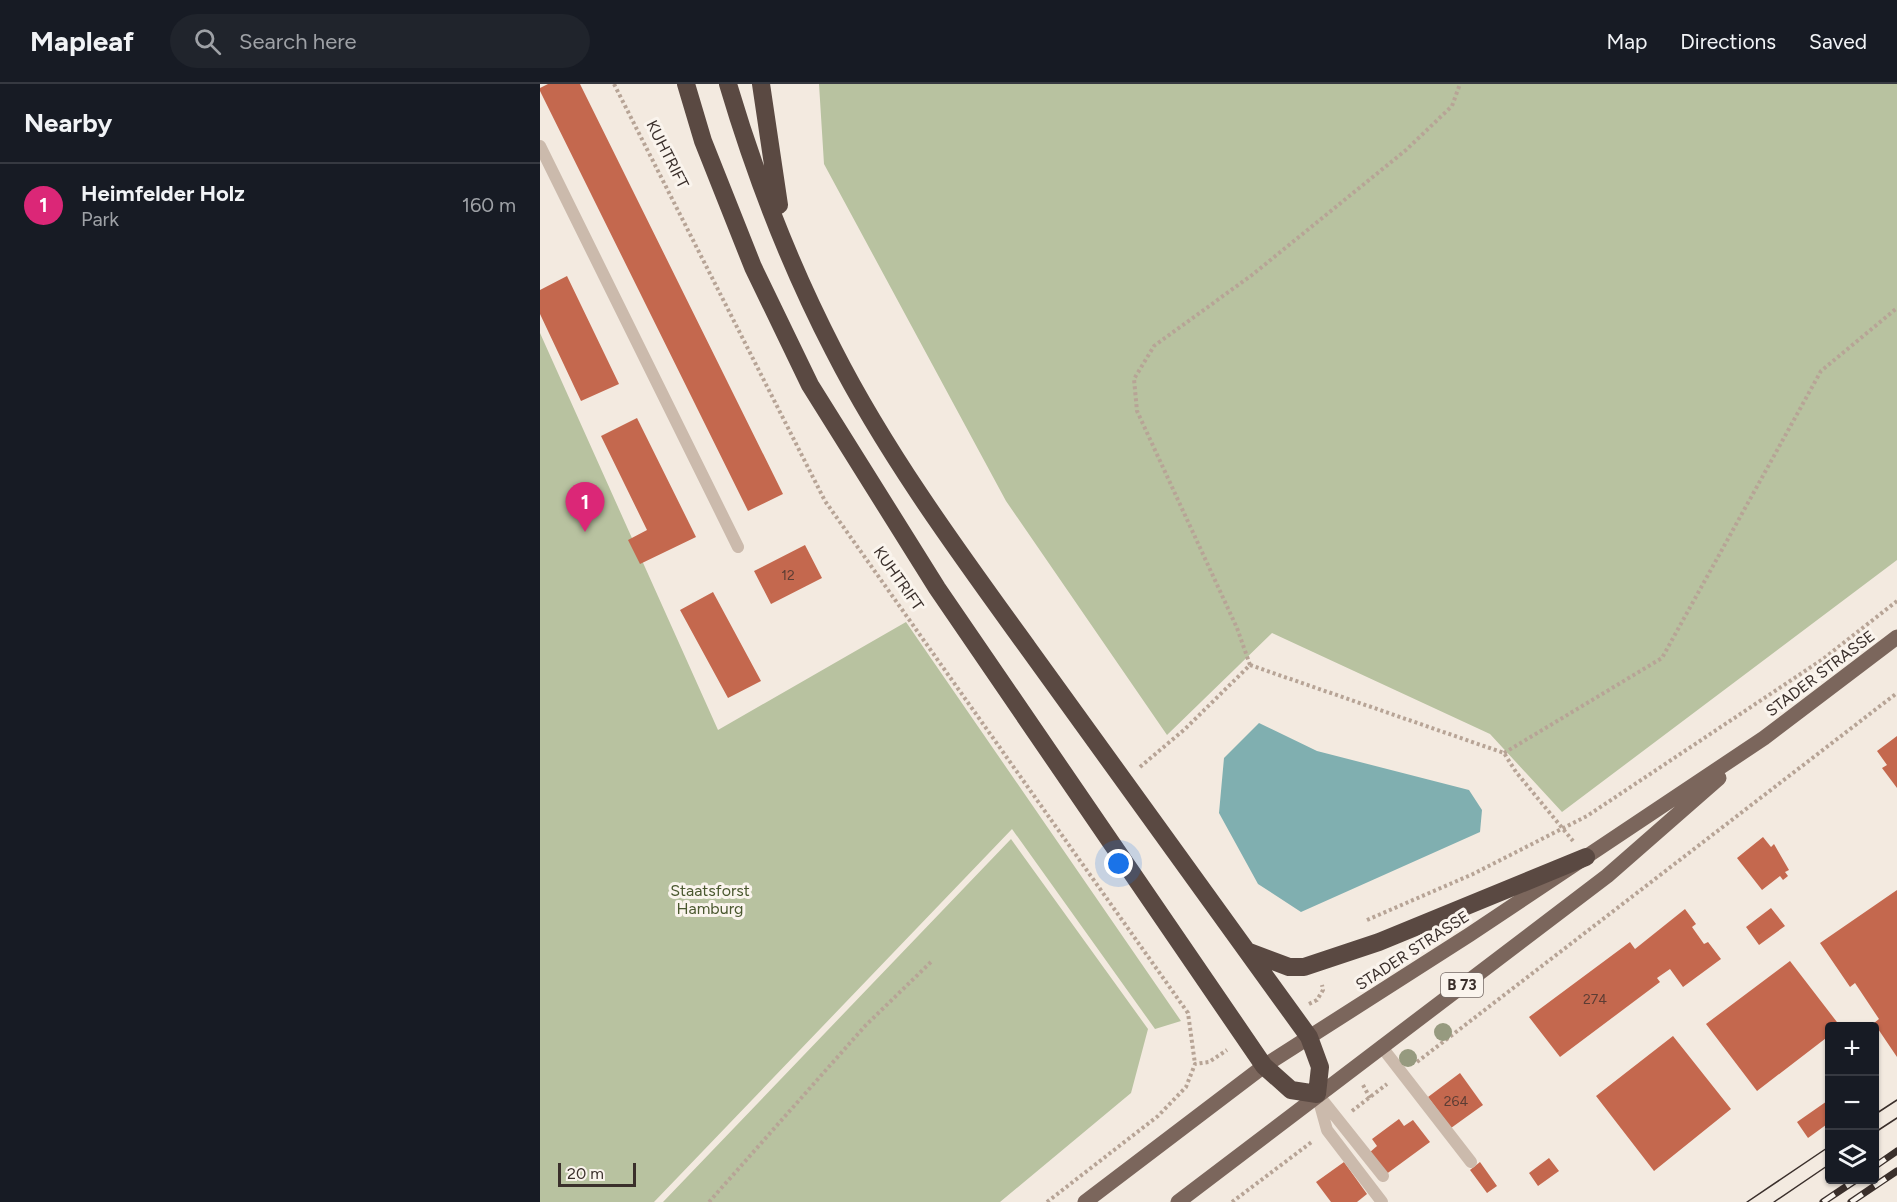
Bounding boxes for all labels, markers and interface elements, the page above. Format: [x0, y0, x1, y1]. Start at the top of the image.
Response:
search box [170, 14, 590, 68]
text: Mapleaf [30, 24, 134, 58]
icon: search [191, 25, 224, 58]
text: Search here [239, 28, 357, 55]
text: Map [1606, 29, 1647, 54]
text: Directions [1680, 29, 1776, 54]
text: Saved [1809, 29, 1867, 54]
text: Nearby [24, 107, 112, 139]
street label: KUHTRIFT [642, 117, 693, 192]
text: Heimfelder Holz [81, 180, 245, 207]
text: 1 [39, 193, 48, 217]
text: 160 m [462, 193, 516, 217]
text: Park [81, 207, 119, 231]
pin: 1 [566, 482, 604, 532]
street label: KUHTRIFT [870, 543, 928, 614]
house number: 12 [781, 567, 795, 584]
street label: STADER STRASSE [1762, 626, 1879, 721]
your location [1104, 849, 1133, 878]
park label: Staatsforst Hamburg [670, 881, 750, 918]
street label: STADER STRASSE [1352, 907, 1473, 994]
road number: B 73 [1441, 973, 1483, 997]
house number: 274 [1583, 991, 1607, 1008]
map controls [1825, 1022, 1879, 1184]
button: + [1825, 1022, 1879, 1076]
button: − [1825, 1076, 1879, 1130]
house number: 264 [1444, 1093, 1469, 1110]
button: layers [1825, 1130, 1879, 1184]
scale bar [558, 1160, 636, 1188]
text: 20 m [567, 1164, 604, 1183]

